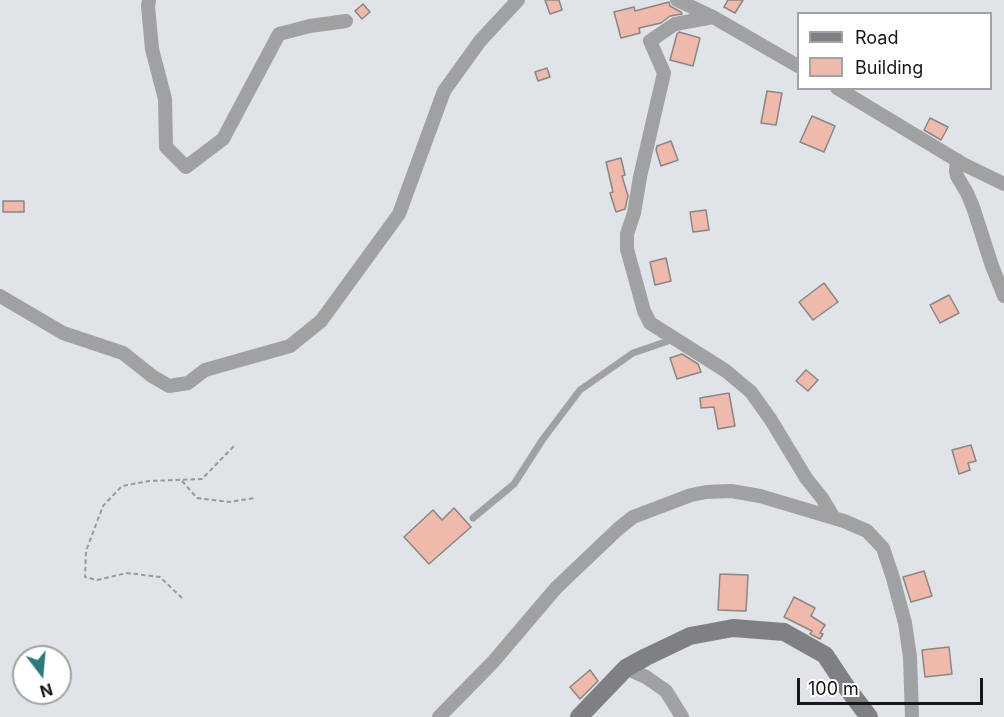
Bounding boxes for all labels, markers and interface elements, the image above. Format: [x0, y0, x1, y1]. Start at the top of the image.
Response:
legend [797, 12, 992, 90]
text: Road [855, 27, 898, 48]
text: Building [855, 57, 923, 78]
north arrow [12, 645, 72, 705]
scale bar [800, 666, 986, 704]
text: 100 m [808, 678, 859, 699]
text: N [38, 679, 55, 702]

